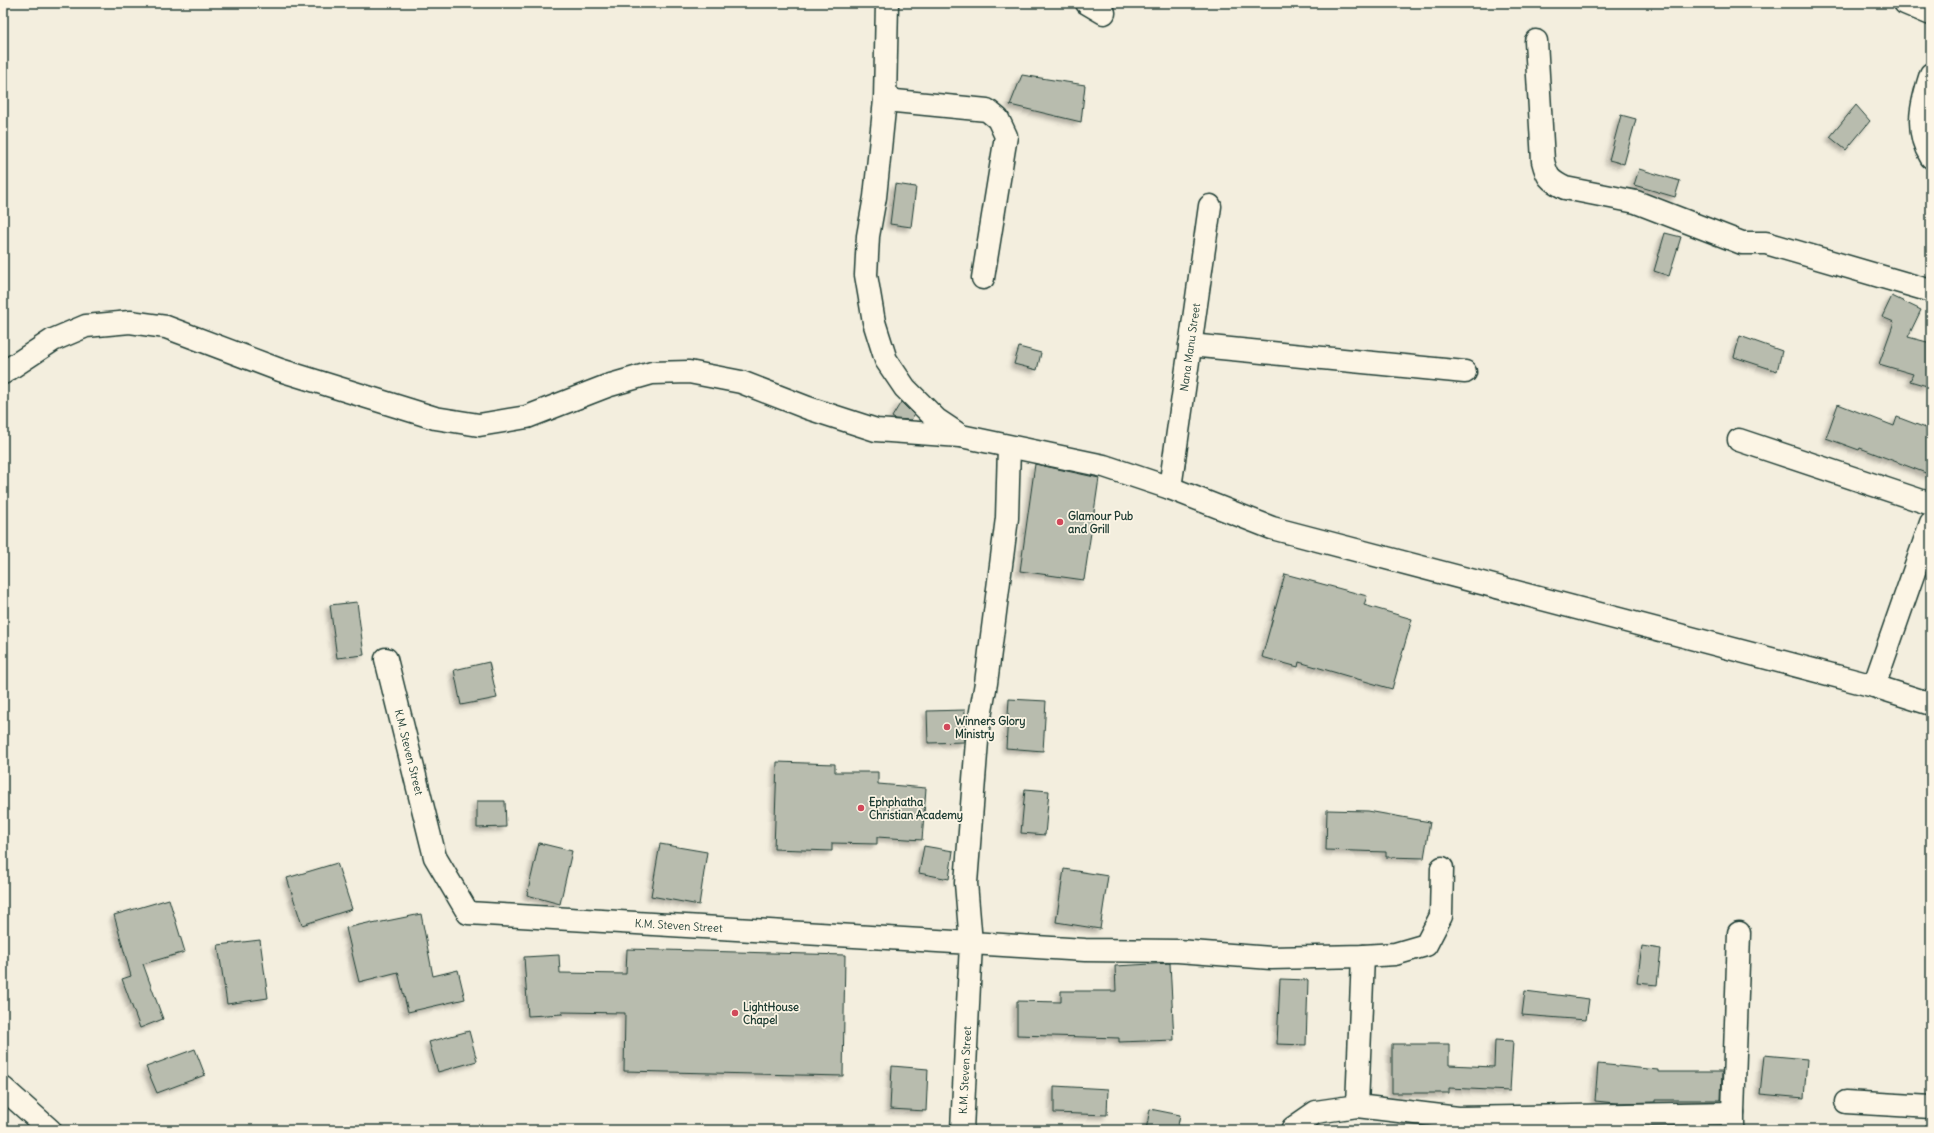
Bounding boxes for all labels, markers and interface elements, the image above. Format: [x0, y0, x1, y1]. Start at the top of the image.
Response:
street label: Nana Manu Street [1177, 302, 1203, 392]
place label: Glamour Pub and Grill [1068, 509, 1133, 536]
marker: Glamour Pub and Grill [1055, 517, 1065, 527]
street label: K.M. Steven Street [392, 708, 427, 797]
place label: Winners Glory Ministry [955, 714, 1026, 742]
marker: Winners Glory Ministry [942, 722, 952, 732]
place label: Ephphatha Christian Academy [869, 795, 963, 823]
marker: Ephphatha Christian Academy [856, 803, 866, 813]
street label: K.M. Steven Street [634, 916, 723, 935]
place label: LightHouse Chapel [743, 1000, 799, 1028]
marker: LightHouse Chapel [730, 1008, 740, 1018]
street label: K.M. Steven Street [956, 1025, 974, 1114]

